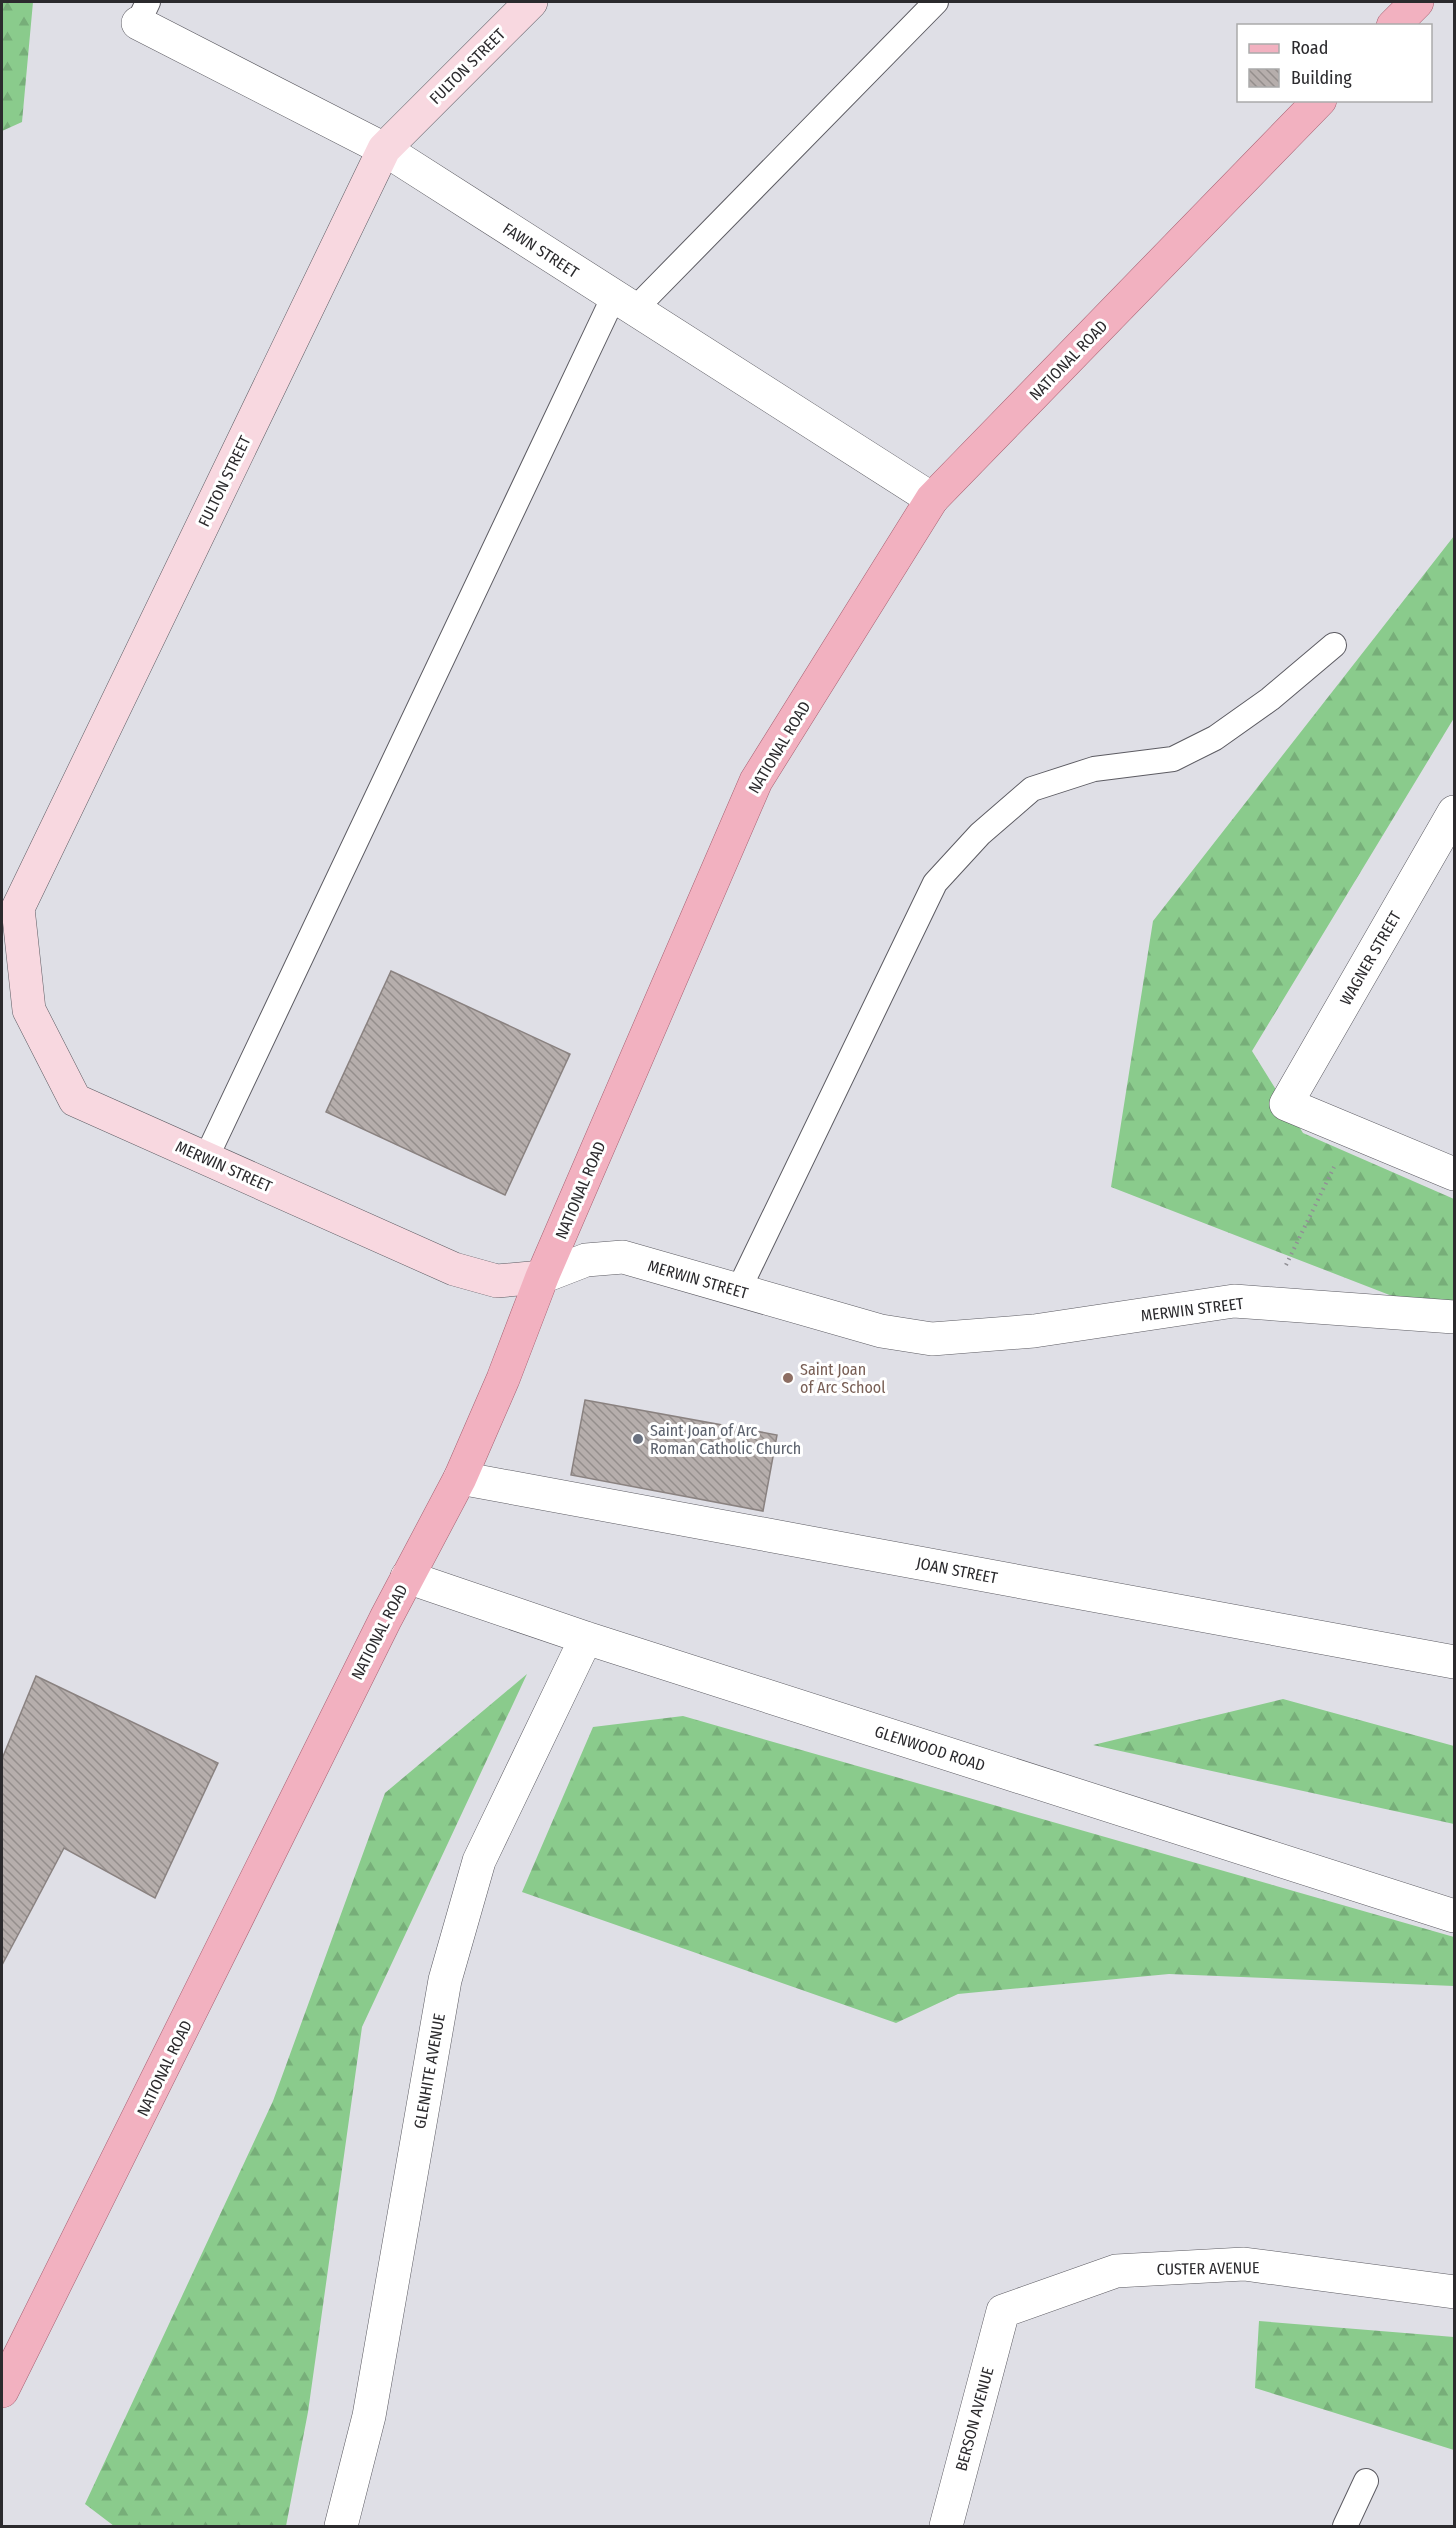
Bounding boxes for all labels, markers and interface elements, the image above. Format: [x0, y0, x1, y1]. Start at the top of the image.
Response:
street label: FULTON STREET [426, 24, 509, 108]
legend [1237, 24, 1432, 102]
text: Road [1291, 37, 1328, 59]
text: Building [1291, 67, 1352, 89]
street label: FAWN STREET [499, 219, 583, 282]
street label: NATIONAL ROAD [1025, 316, 1111, 404]
street label: FULTON STREET [194, 432, 255, 530]
street label: NATIONAL ROAD [744, 698, 814, 797]
street label: WAGNER STREET [1336, 907, 1405, 1009]
street label: MERWIN STREET [173, 1137, 275, 1196]
street label: NATIONAL ROAD [551, 1139, 610, 1242]
street label: MERWIN STREET [646, 1256, 751, 1303]
street label: MERWIN STREET [1140, 1294, 1245, 1325]
place label: Saint Joan of Arc School [800, 1360, 886, 1397]
marker: Saint Joan of Arc School [781, 1371, 795, 1385]
place label: Saint Joan of Arc Roman Catholic Church [650, 1421, 801, 1458]
marker: Saint Joan of Arc Roman Catholic Church [631, 1432, 645, 1446]
street label: JOAN STREET [915, 1553, 1000, 1588]
street label: NATIONAL ROAD [347, 1582, 412, 1683]
street label: GLENWOOD ROAD [872, 1722, 987, 1775]
street label: GLENHITE AVENUE [410, 2012, 449, 2130]
street label: NATIONAL ROAD [133, 2017, 196, 2119]
street label: CUSTER AVENUE [1156, 2258, 1260, 2279]
street label: BERSON AVENUE [951, 2365, 997, 2473]

